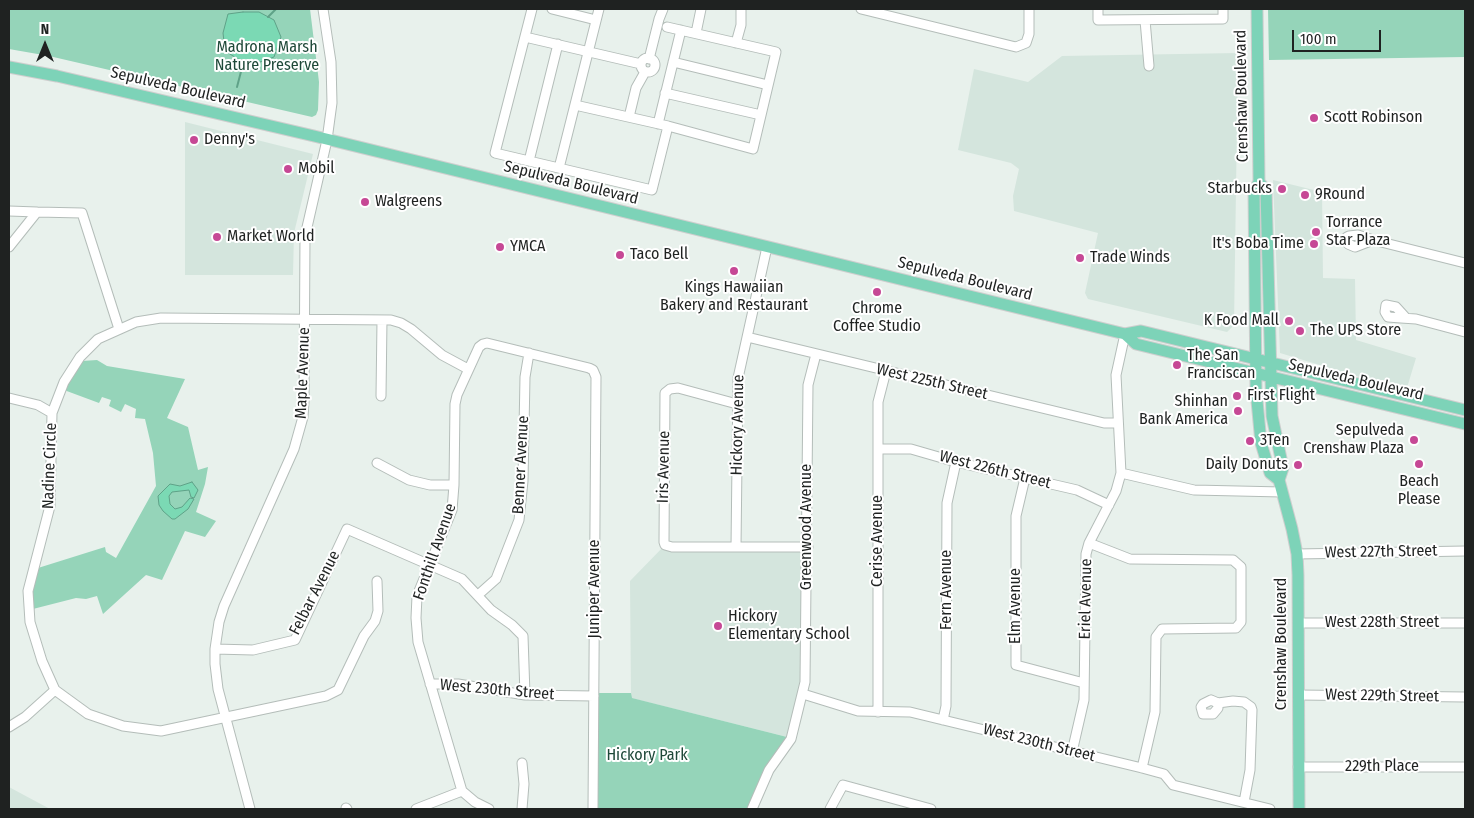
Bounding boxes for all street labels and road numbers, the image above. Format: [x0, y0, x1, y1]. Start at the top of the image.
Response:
street label: Crenshaw Boulevard [1231, 30, 1253, 162]
street label: Sepulveda Boulevard [109, 63, 247, 113]
street label: Sepulveda Boulevard [502, 157, 640, 209]
street label: Sepulveda Boulevard [896, 253, 1034, 305]
street label: Maple Avenue [292, 327, 314, 419]
street label: Sepulveda Boulevard [1287, 355, 1425, 405]
street label: West 225th Street [874, 360, 990, 404]
street label: Hickory Avenue [728, 374, 748, 476]
street label: Benner Avenue [509, 415, 533, 515]
street label: Nadine Circle [39, 422, 61, 510]
street label: Iris Avenue [654, 431, 674, 503]
street label: West 226th Street [937, 447, 1053, 493]
street label: Greenwood Avenue [797, 464, 817, 590]
street label: Cerise Avenue [868, 495, 888, 587]
street label: Fonthill Avenue [409, 501, 461, 603]
street label: Juniper Avenue [585, 539, 605, 639]
street label: West 227th Street [1324, 541, 1438, 563]
street label: Felbar Avenue [286, 548, 344, 638]
street label: Fern Avenue [937, 550, 957, 630]
street label: Eriel Avenue [1076, 558, 1096, 640]
street label: Elm Avenue [1006, 568, 1026, 644]
street label: Crenshaw Boulevard [1272, 578, 1292, 710]
street label: West 228th Street [1325, 613, 1439, 633]
street label: West 230th Street [439, 675, 555, 705]
street label: West 229th Street [1325, 685, 1439, 707]
street label: West 230th Street [981, 720, 1097, 766]
street label: 229th Place [1345, 757, 1419, 777]

